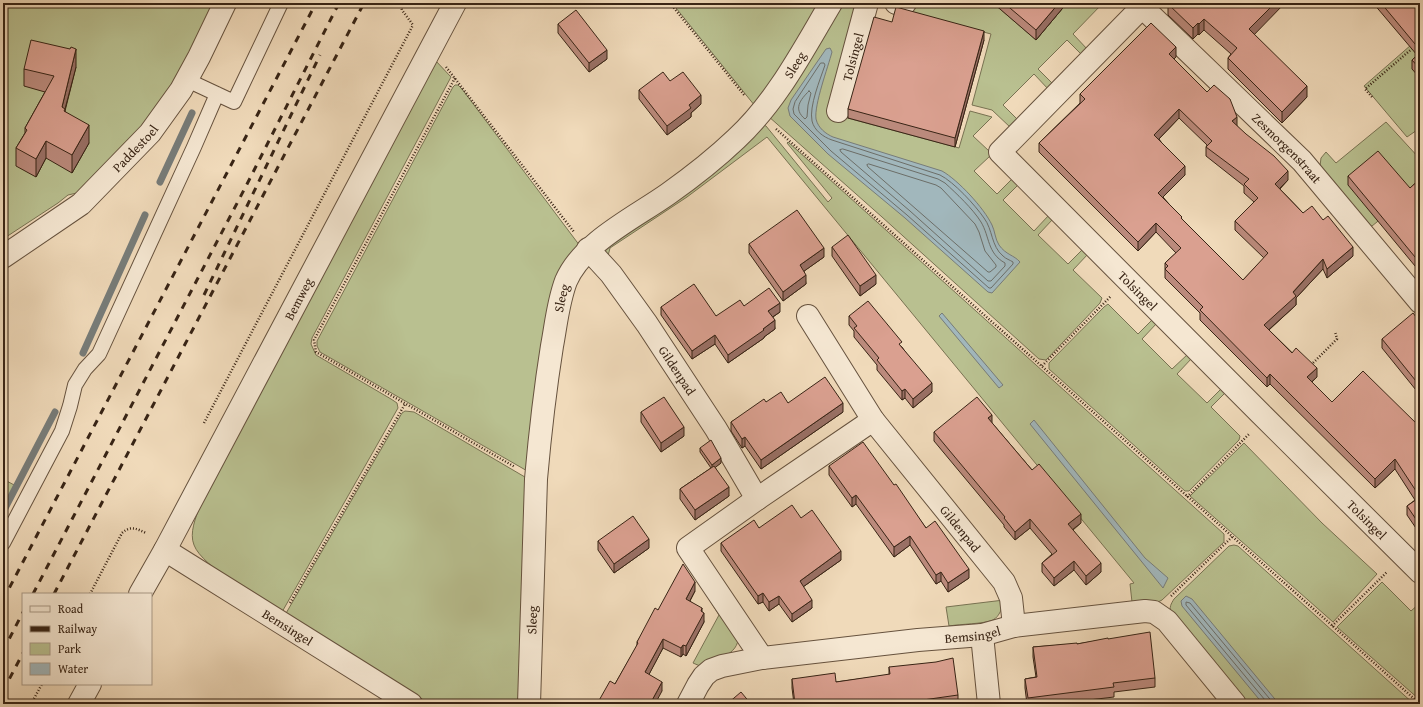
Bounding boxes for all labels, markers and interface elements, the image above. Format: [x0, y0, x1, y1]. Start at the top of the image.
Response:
street label: Tolsingel [837, 30, 869, 83]
street label: Sleeg [779, 47, 811, 82]
street label: Zesmorgenstraat [1248, 109, 1326, 188]
street label: Paddestoel [108, 121, 163, 177]
street label: Tolsingel [1113, 267, 1162, 315]
street label: Bemweg [280, 274, 318, 324]
street label: Sleeg [549, 281, 574, 314]
street label: Gildenpad [654, 342, 700, 399]
street label: Tolsingel [1343, 496, 1391, 544]
street label: Gildenpad [935, 501, 985, 556]
legend [22, 593, 152, 685]
text: Road [58, 600, 84, 617]
street label: Bemsingel [259, 604, 317, 651]
street label: Sleeg [522, 605, 542, 635]
text: Railway [58, 620, 97, 637]
street label: Bemsingel [944, 621, 1003, 648]
text: Park [58, 640, 82, 657]
text: Water [58, 660, 88, 677]

